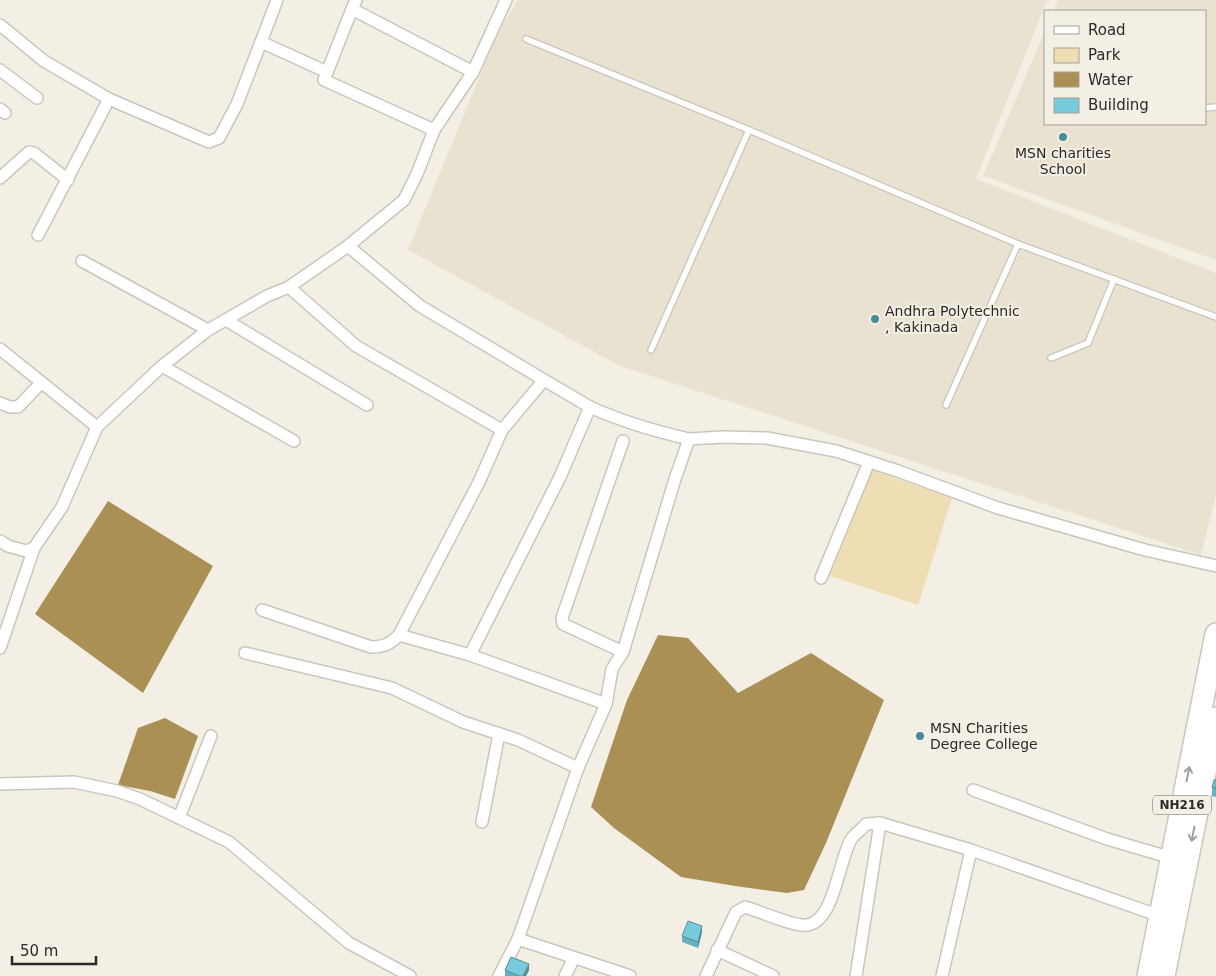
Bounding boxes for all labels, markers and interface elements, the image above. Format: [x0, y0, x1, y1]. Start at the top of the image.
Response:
legend [1044, 10, 1206, 125]
text: Road [1088, 21, 1126, 39]
text: Park [1088, 46, 1121, 64]
text: Water [1088, 71, 1133, 89]
text: Building [1088, 96, 1149, 114]
marker: MSN charities School [1057, 131, 1069, 143]
place label: MSN charities School [1015, 145, 1111, 177]
place label: Andhra Polytechnic , Kakinada [885, 303, 1020, 335]
marker: Andhra Polytechnic , Kakinada [869, 313, 881, 325]
place label: MSN Charities Degree College [930, 720, 1038, 752]
marker: MSN Charities Degree College [914, 730, 926, 742]
one-way arrow [1184, 766, 1194, 782]
road number: NH216 [1153, 796, 1211, 814]
one-way arrow [1187, 826, 1197, 842]
scale bar [12, 934, 96, 966]
text: 50 m [20, 942, 58, 960]

